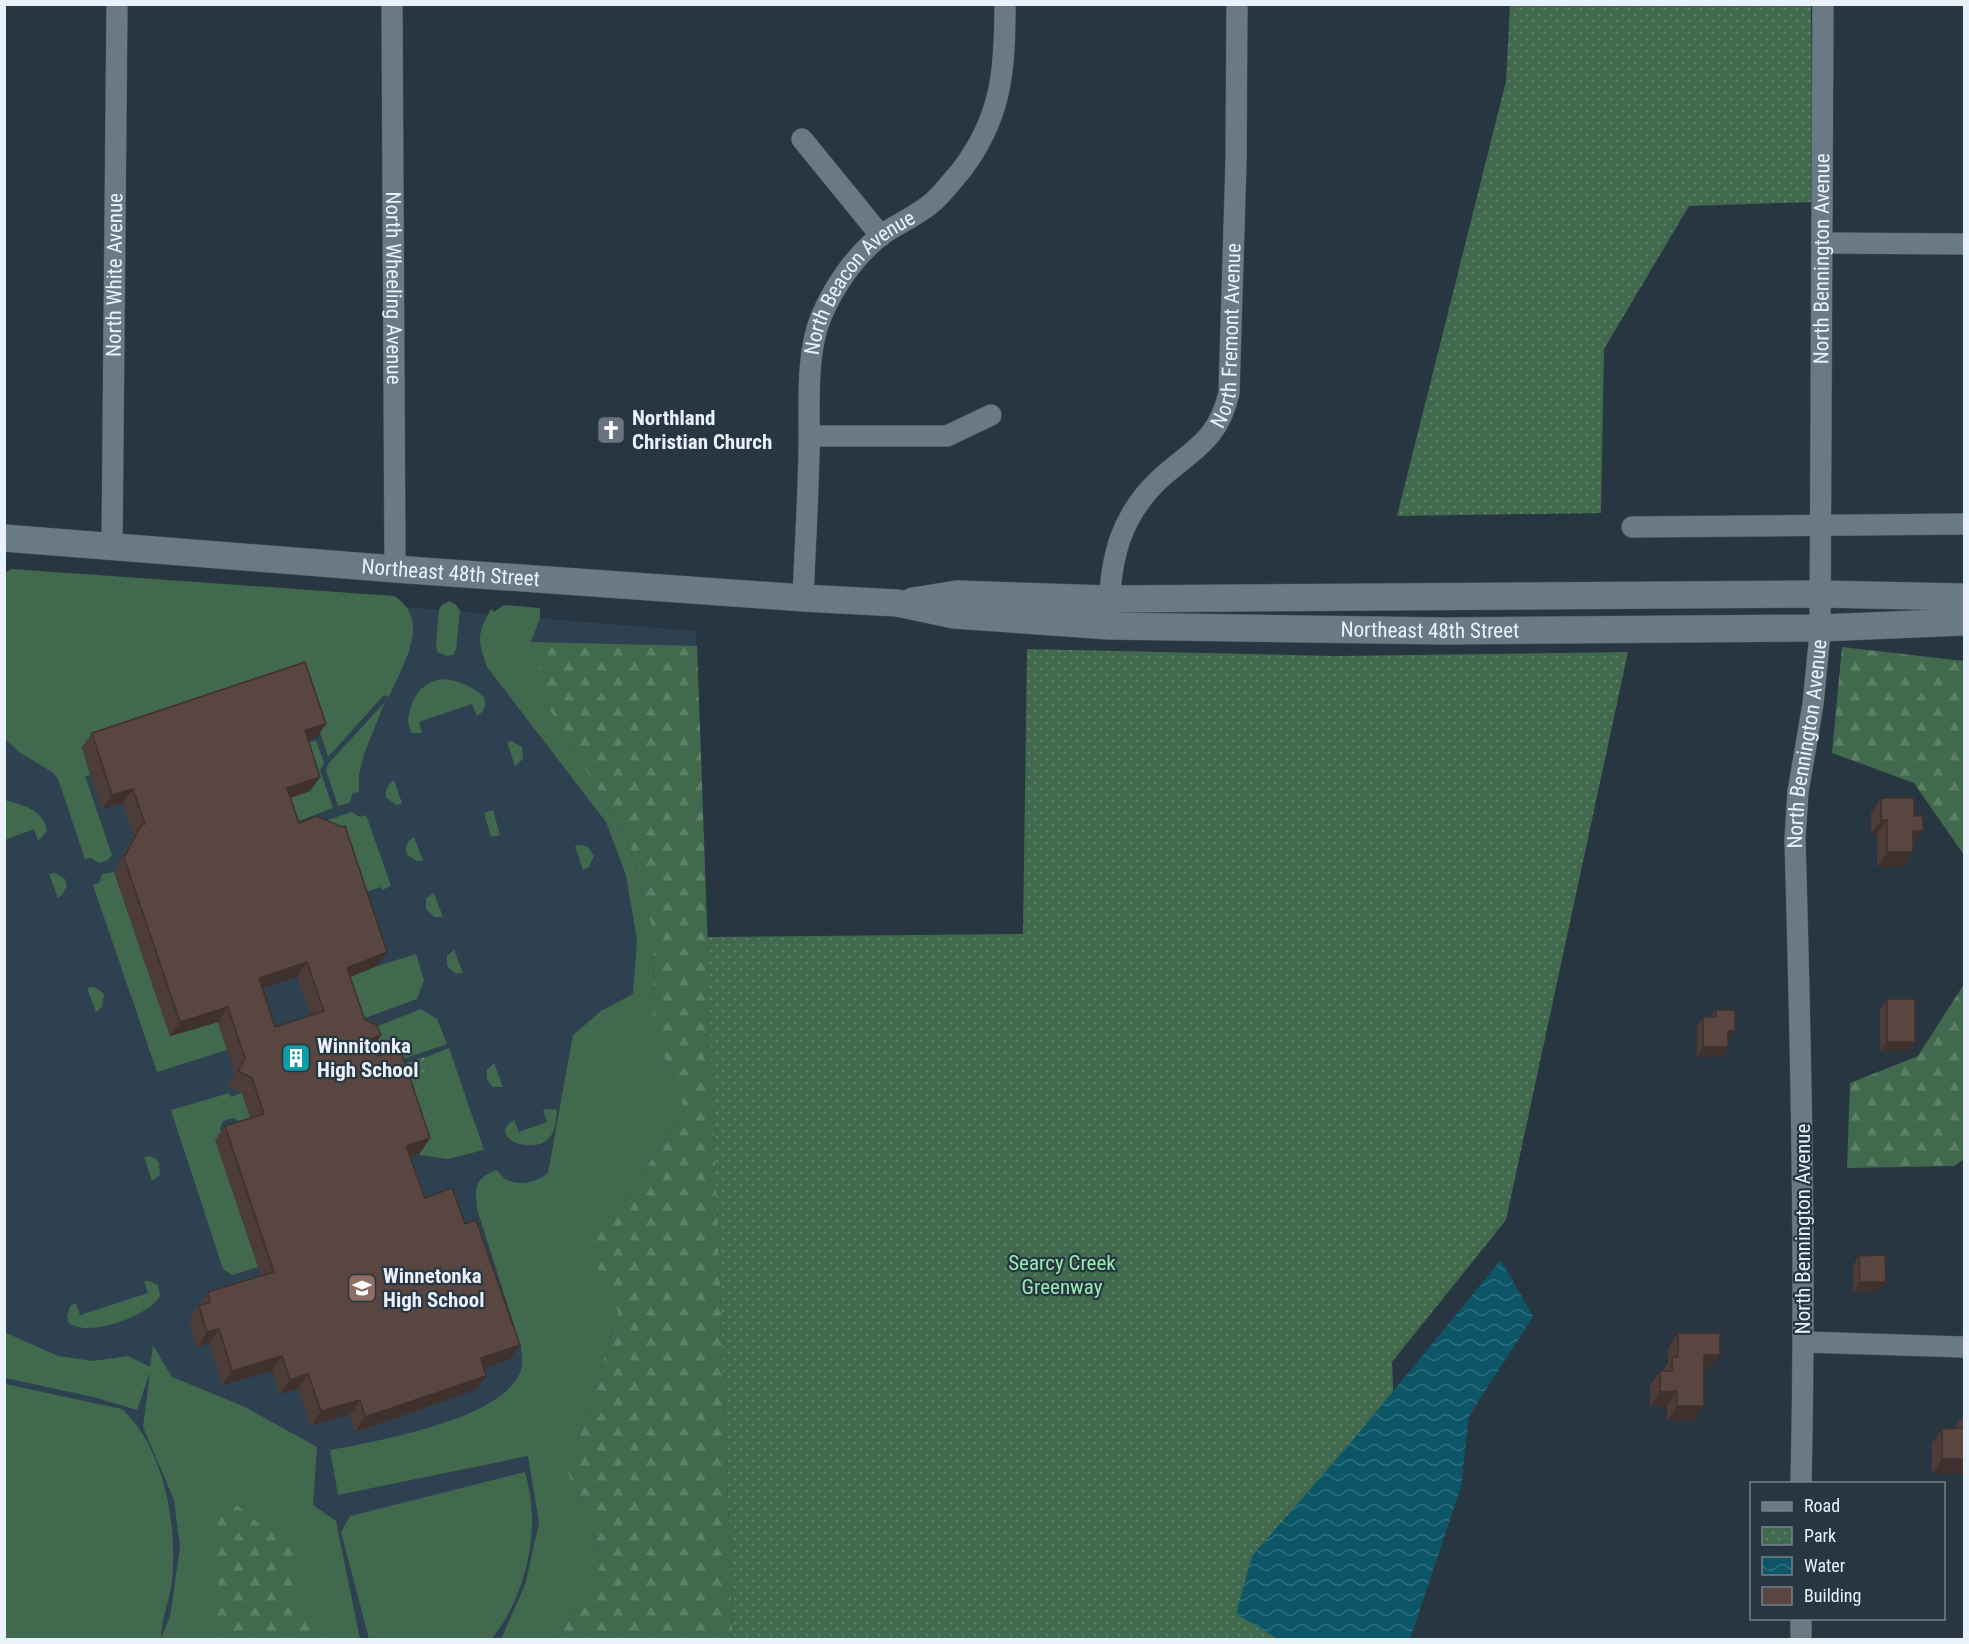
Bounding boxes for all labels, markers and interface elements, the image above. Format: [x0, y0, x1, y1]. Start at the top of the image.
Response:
street label: North Bennington Avenue [1809, 153, 1834, 364]
street label: North Wheeling Avenue [381, 191, 406, 385]
street label: North White Avenue [102, 193, 127, 357]
street label: North Beacon Avenue [800, 205, 919, 356]
street label: North Fremont Avenue [1206, 243, 1246, 432]
place label: Northland Christian Church [632, 406, 772, 454]
church icon: Northland Christian Church [595, 414, 627, 446]
street label: Northeast 48th Street [361, 554, 541, 591]
street label: Northeast 48th Street [1340, 617, 1519, 643]
street label: North Bennington Avenue [1783, 638, 1831, 849]
place label: Winnitonka High School [317, 1034, 418, 1082]
building icon: Winnitonka High School [280, 1042, 312, 1074]
street label: North Bennington Avenue [1791, 1124, 1815, 1334]
park label: Searcy Creek Greenway [1008, 1251, 1116, 1299]
place label: Winnetonka High School [383, 1264, 484, 1312]
school or university icon: Winnetonka High School [346, 1272, 378, 1304]
legend [1750, 1482, 1945, 1620]
text: Road [1804, 1495, 1840, 1516]
text: Park [1804, 1525, 1836, 1546]
text: Water [1804, 1555, 1846, 1576]
text: Building [1804, 1585, 1861, 1606]

